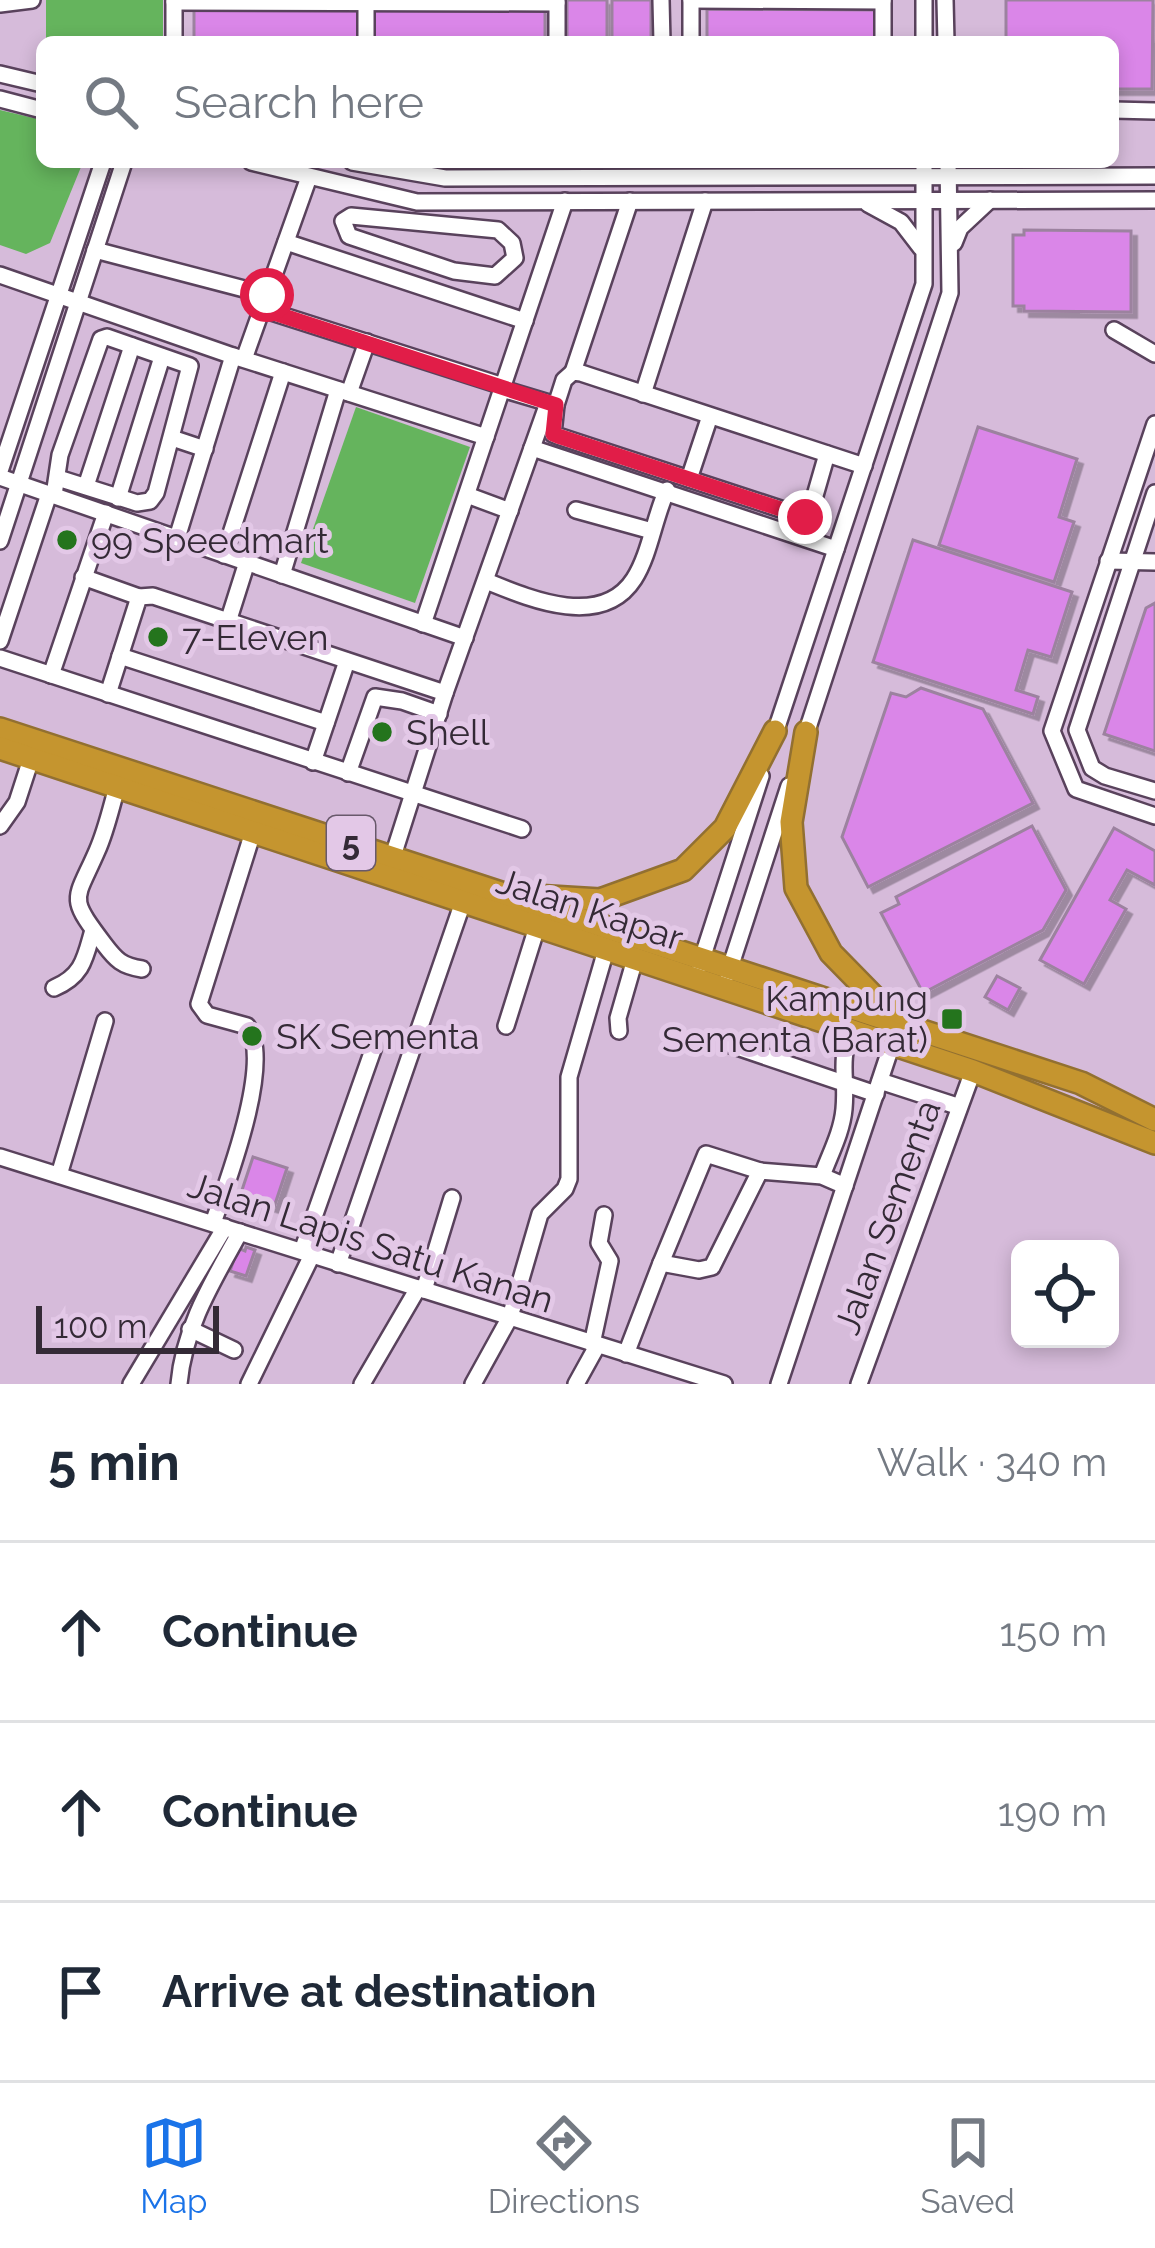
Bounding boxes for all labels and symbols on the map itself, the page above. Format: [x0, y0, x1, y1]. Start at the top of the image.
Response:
route start [240, 268, 294, 322]
route end [778, 490, 832, 544]
place label: 99 Speedmart [91, 519, 329, 561]
marker: 99 Speedmart [54, 527, 80, 553]
place label: 7-Eleven [182, 616, 328, 658]
marker: 7-Eleven [145, 624, 171, 650]
place label: Shell [406, 711, 490, 753]
marker: Shell [369, 719, 395, 745]
road number: 5 [327, 816, 375, 870]
street label: Jalan Kapar [492, 859, 689, 959]
place label: Kampung Sementa (Barat) [662, 977, 928, 1060]
marker: Kampung Sementa (Barat) [939, 1006, 965, 1032]
place label: SK Sementa [276, 1015, 479, 1057]
marker: SK Sementa [239, 1023, 265, 1049]
street label: Jalan Sementa [825, 1094, 949, 1340]
street label: Jalan Lapis Satu Kanan [183, 1163, 559, 1321]
scale bar [36, 1300, 219, 1353]

